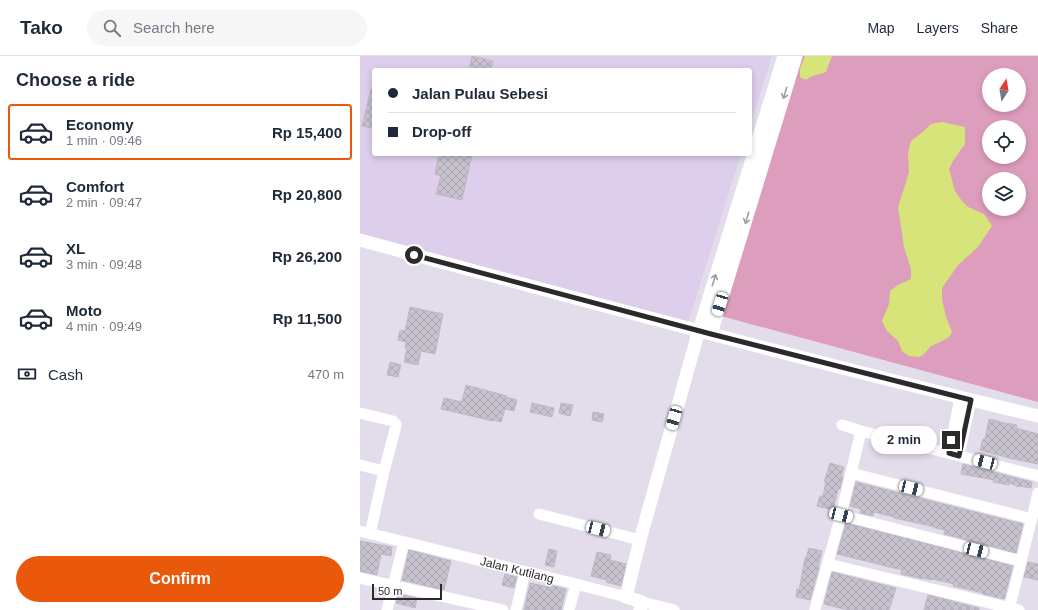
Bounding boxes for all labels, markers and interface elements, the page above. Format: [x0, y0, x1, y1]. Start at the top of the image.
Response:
search box [87, 10, 367, 46]
text: Tako [20, 17, 63, 38]
icon: search [101, 17, 123, 39]
text: Search here [133, 19, 215, 36]
text: Map [867, 20, 895, 36]
text: Layers [917, 20, 959, 36]
text: Share [981, 20, 1018, 36]
north arrow [982, 68, 1026, 112]
map controls [982, 68, 1026, 216]
text: Choose a ride [16, 70, 135, 90]
text: Jalan Pulau Sebesi [412, 85, 548, 102]
one-way arrow [781, 87, 788, 100]
icon: car [18, 114, 54, 150]
text: Economy [66, 116, 134, 133]
button: locate [982, 120, 1026, 164]
text: Drop-off [412, 123, 471, 140]
text: Rp 15,400 [272, 124, 342, 141]
text: 1 min · 09:46 [66, 133, 142, 148]
button: layers [982, 172, 1026, 216]
icon: car [18, 176, 54, 212]
text: Comfort [66, 178, 124, 195]
text: Rp 20,800 [272, 186, 342, 203]
text: 2 min · 09:47 [66, 195, 142, 210]
one-way arrow [743, 211, 750, 224]
icon: car [18, 238, 54, 274]
text: XL [66, 240, 85, 257]
route start [405, 246, 423, 264]
text: Rp 26,200 [272, 248, 342, 265]
text: 3 min · 09:48 [66, 257, 142, 272]
one-way arrow [711, 274, 718, 287]
car [711, 291, 729, 317]
icon: car [18, 300, 54, 336]
text: Moto [66, 302, 102, 319]
text: Rp 11,500 [273, 310, 342, 327]
text: 4 min · 09:49 [66, 319, 142, 334]
icon: cash [16, 363, 38, 385]
text: Cash [48, 366, 83, 383]
text: 470 m [308, 367, 344, 382]
car [665, 405, 683, 431]
callout: 2 min [871, 426, 937, 454]
route end [942, 431, 960, 449]
text: 2 min [887, 432, 921, 447]
car [972, 453, 998, 471]
car [898, 479, 924, 497]
car [828, 506, 854, 524]
car [585, 520, 611, 538]
car [963, 541, 989, 559]
street label: Jalan Kutilang [479, 554, 555, 586]
button: Confirm [16, 556, 344, 602]
scale bar [372, 582, 442, 601]
text: 50 m [378, 585, 402, 597]

